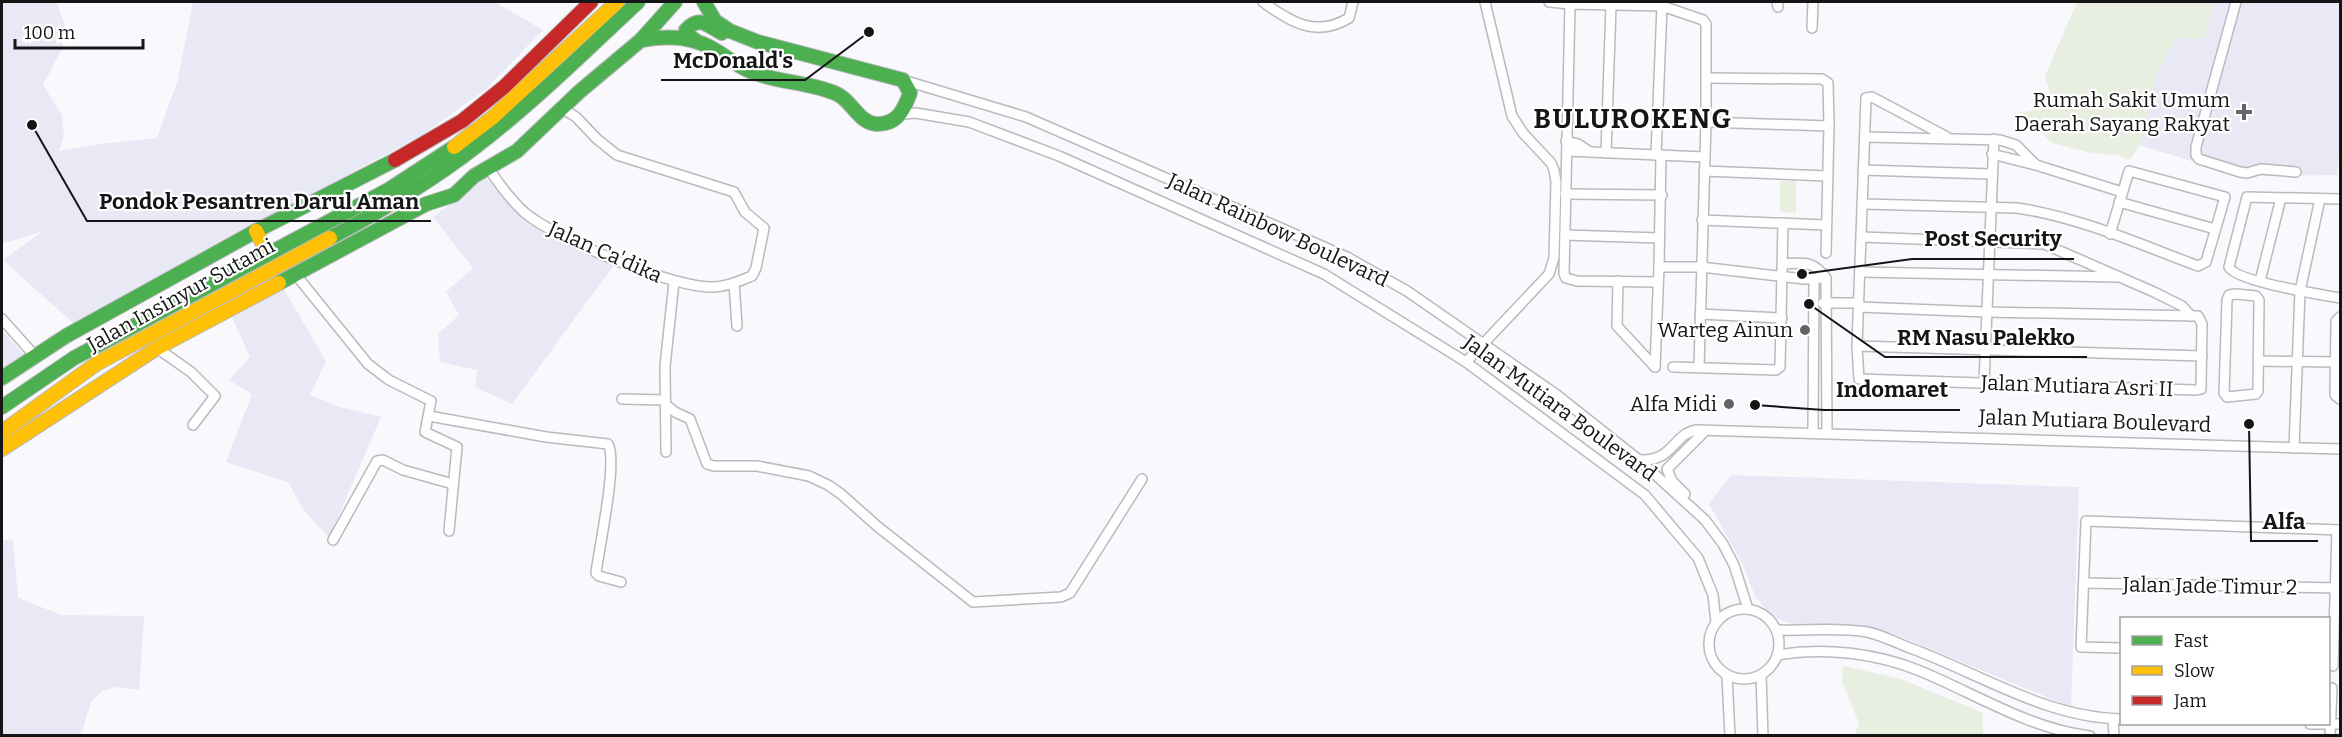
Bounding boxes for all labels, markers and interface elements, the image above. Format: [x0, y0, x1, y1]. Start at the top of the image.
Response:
scale bar [15, 12, 142, 50]
text: 100 m [24, 22, 75, 44]
callout: McDonald's [661, 40, 805, 80]
text: McDonald's [673, 47, 793, 74]
place label: Rumah Sakit Umum Daerah Sayang Rakyat [2014, 87, 2230, 137]
district label: BULUROKENG [1534, 103, 1732, 135]
marker: Rumah Sakit Umum Daerah Sayang Rakyat [2235, 103, 2253, 121]
street label: Jalan Rainbow Boulevard [1162, 167, 1393, 293]
callout: Pondok Pesantren Darul Aman [87, 181, 431, 221]
text: Pondok Pesantren Darul Aman [99, 188, 419, 215]
street label: Jalan Ca'dika [543, 215, 666, 289]
callout: Post Security [1912, 219, 2074, 259]
text: Post Security [1924, 225, 2063, 252]
street label: Jalan Insinyur Sutami [82, 233, 279, 358]
place label: Warteg Ainun [1657, 317, 1793, 343]
callout: RM Nasu Palekko [1885, 317, 2087, 357]
marker: Warteg Ainun [1798, 323, 1812, 337]
text: RM Nasu Palekko [1897, 324, 2075, 351]
street label: Jalan Mutiara Boulevard [1457, 328, 1662, 487]
callout: Indomaret [1824, 370, 1960, 410]
street label: Jalan Mutiara Asri II [1979, 370, 2174, 402]
text: Indomaret [1836, 376, 1948, 403]
place label: Alfa Midi [1630, 391, 1717, 417]
marker: Alfa Midi [1722, 397, 1736, 411]
street label: Jalan Mutiara Boulevard [1977, 404, 2212, 438]
callout: Alfa [2251, 501, 2318, 541]
text: Alfa [2263, 508, 2306, 535]
street label: Jalan Jade Timur 2 [2121, 571, 2298, 601]
legend [2120, 617, 2330, 725]
text: Fast [2174, 630, 2209, 652]
text: Slow [2174, 660, 2215, 682]
text: Jam [2173, 690, 2207, 712]

